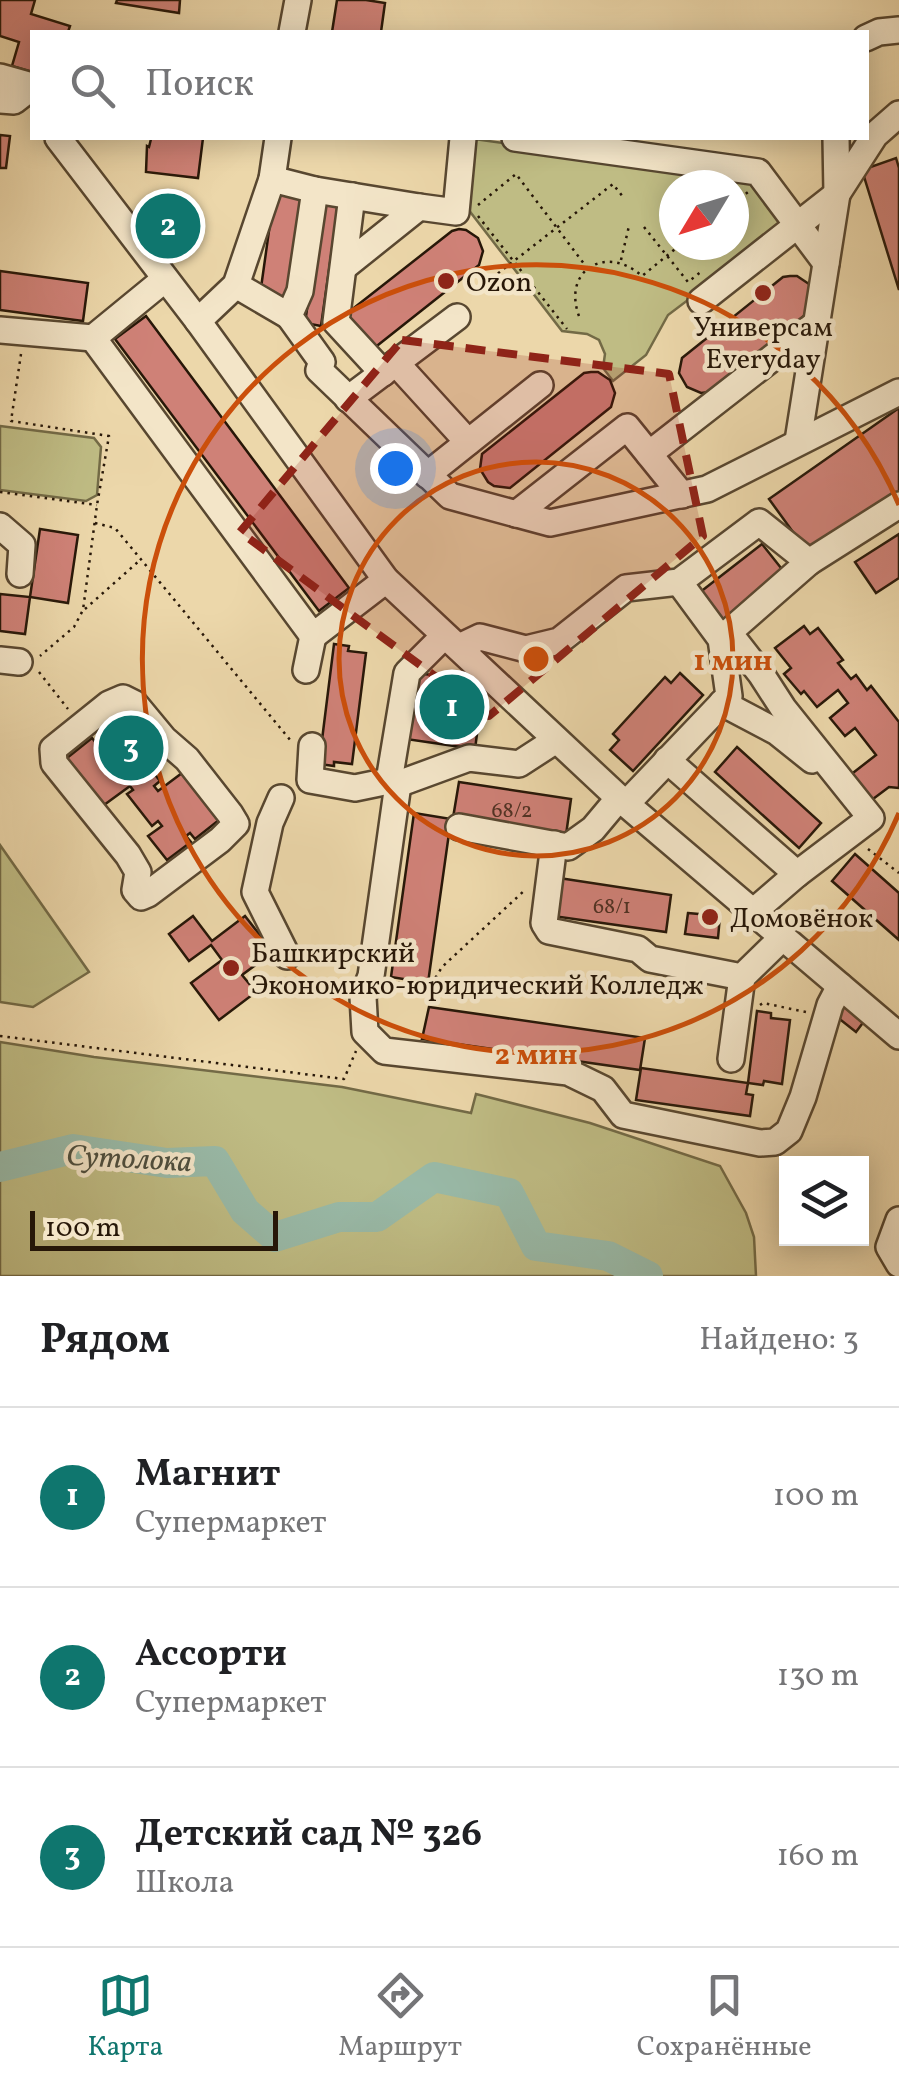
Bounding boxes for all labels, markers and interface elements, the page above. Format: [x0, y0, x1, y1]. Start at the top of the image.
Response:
search box [30, 30, 869, 140]
icon: search [65, 58, 120, 113]
text: Поиск [145, 59, 254, 112]
north arrow [659, 170, 749, 260]
pin: 2 [136, 188, 200, 264]
place label: Ozon [466, 264, 532, 303]
marker: Ozon [435, 270, 457, 292]
marker: Универсам Everyday [752, 282, 774, 304]
place label: Универсам Everyday [693, 309, 833, 380]
your location [370, 443, 421, 494]
centre of rings [518, 641, 554, 677]
text: 1 мин [693, 641, 773, 683]
pin: 1 [420, 670, 484, 744]
pin: 3 [98, 710, 164, 786]
house number: 68/2 [491, 796, 533, 827]
house number: 68/1 [593, 892, 631, 923]
place label: Домовёнок [730, 900, 873, 939]
marker: Домовёнок [699, 906, 721, 928]
place label: Башкирский Экономико-юридический Колледж [251, 935, 704, 1006]
marker: Башкирский Экономико-юридический Колледж [220, 957, 242, 979]
text: 2 мин [495, 1035, 577, 1077]
water label: Сутолока [65, 1136, 193, 1184]
map controls [779, 1156, 869, 1246]
button: layers [779, 1156, 869, 1246]
scale bar [30, 1206, 278, 1250]
text: 100 m [45, 1209, 120, 1248]
text: Рядом [40, 1312, 170, 1371]
text: Найдено: 3 [699, 1319, 859, 1363]
text: Магнит [135, 1449, 281, 1502]
text: 1 [66, 1475, 79, 1519]
text: 100 m [773, 1475, 859, 1519]
text: Супермаркет [135, 1502, 326, 1546]
text: Ассорти [135, 1629, 287, 1682]
text: 2 [64, 1655, 81, 1699]
text: 130 m [777, 1655, 859, 1699]
text: Супермаркет [135, 1682, 326, 1726]
text: Детский сад № 326 [135, 1809, 482, 1862]
text: 3 [64, 1835, 81, 1879]
text: 160 m [776, 1835, 859, 1879]
text: Школа [135, 1862, 234, 1906]
tab: Карта [87, 1968, 163, 2067]
tab: Маршрут [338, 1968, 462, 2067]
tab: Сохранённые [637, 1968, 812, 2067]

